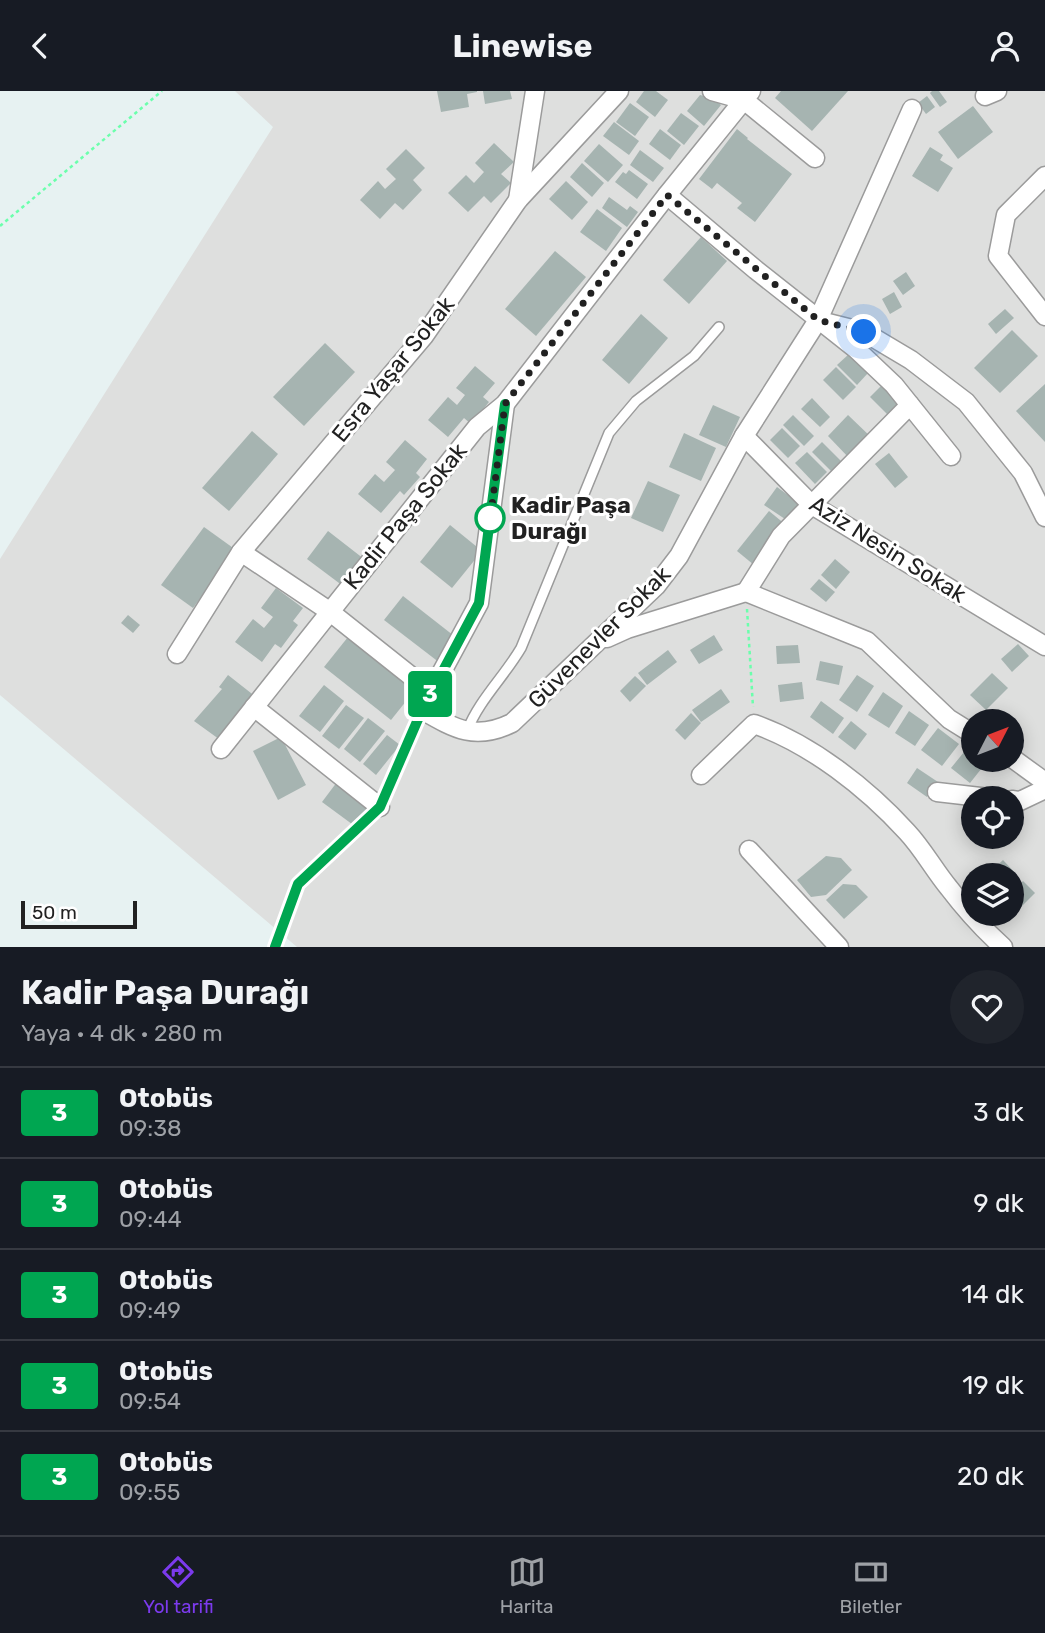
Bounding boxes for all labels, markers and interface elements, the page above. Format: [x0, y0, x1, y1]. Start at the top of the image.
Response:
icon: back [21, 27, 59, 65]
text: Linewise [453, 27, 593, 65]
icon: person [986, 27, 1024, 65]
street label: Esra Yaşar Sokak [326, 290, 460, 447]
your location [846, 314, 881, 349]
street label: Kadir Paşa Sokak [337, 437, 473, 595]
street label: Aziz Nesin Sokak [804, 490, 972, 608]
place label: Kadir Paşa Durağı [511, 491, 631, 545]
marker: Kadir Paşa Durağı [475, 503, 505, 533]
street label: Güvenevler Sokak [522, 560, 676, 714]
line badge: 3 [407, 671, 453, 717]
text: 3 [422, 680, 438, 708]
north arrow [961, 709, 1024, 772]
map controls [961, 709, 1024, 926]
button: locate [961, 786, 1024, 849]
button: layers [961, 863, 1024, 926]
scale bar [21, 898, 136, 930]
text: 50 m [32, 901, 77, 924]
button: heart [950, 970, 1024, 1044]
text: Kadir Paşa Durağı [21, 973, 309, 1012]
text: Yaya · 4 dk · 280 m [21, 1019, 223, 1047]
text: Otobüs [119, 1083, 213, 1114]
text: 3 dk [973, 1097, 1024, 1128]
text: 3 [52, 1099, 67, 1127]
text: 09:38 [119, 1114, 182, 1142]
text: Otobüs [119, 1174, 213, 1205]
text: 9 dk [973, 1188, 1024, 1219]
text: 3 [52, 1190, 67, 1218]
text: 09:44 [119, 1205, 182, 1233]
text: Otobüs [119, 1265, 213, 1296]
text: 14 dk [961, 1279, 1024, 1310]
text: 3 [52, 1281, 67, 1309]
text: 09:49 [119, 1296, 181, 1324]
text: Otobüs [119, 1356, 213, 1387]
text: 19 dk [962, 1370, 1024, 1401]
text: 3 [52, 1372, 67, 1400]
text: 09:54 [119, 1387, 181, 1415]
text: Otobüs [119, 1447, 213, 1478]
text: 20 dk [957, 1461, 1024, 1492]
text: 3 [52, 1463, 67, 1491]
text: 09:55 [119, 1478, 180, 1506]
tab: Yol tarifi [143, 1553, 214, 1618]
tab: Harita [500, 1553, 554, 1618]
tab: Biletler [840, 1553, 902, 1618]

